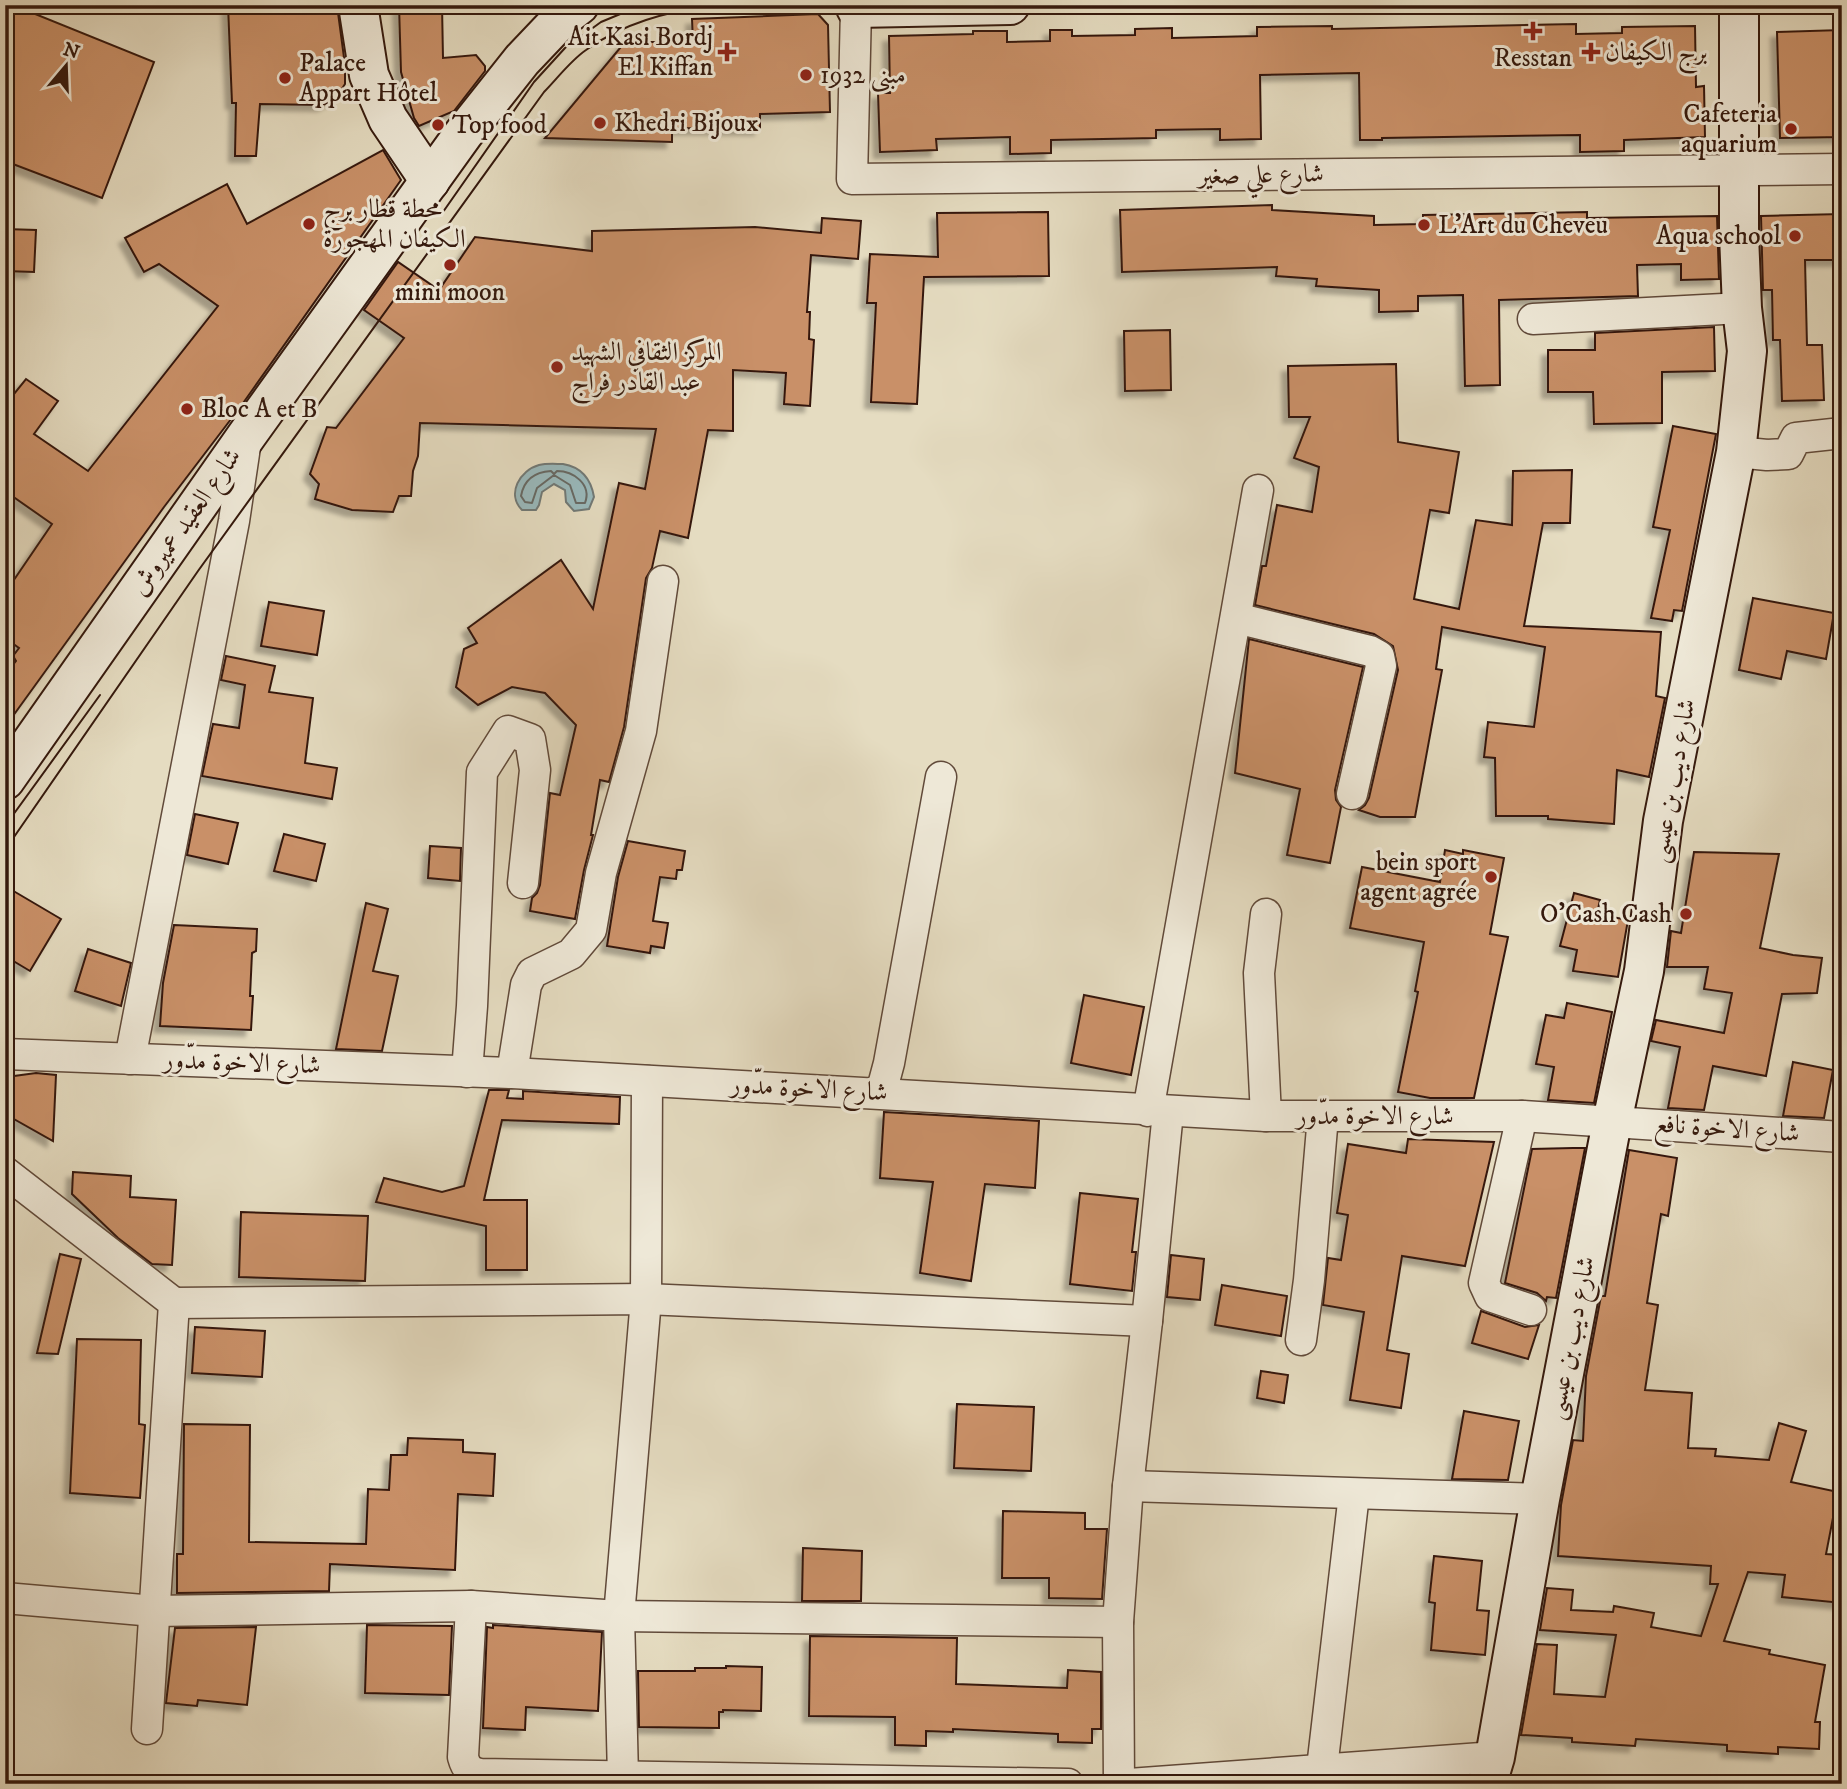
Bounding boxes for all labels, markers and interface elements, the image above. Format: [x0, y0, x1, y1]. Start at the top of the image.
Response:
place label: Ait Kasi Bordj El Kiffan [568, 21, 713, 84]
marker: Resstan [1525, 23, 1541, 39]
north arrow [32, 32, 102, 102]
place label: برج الكيفان [1605, 36, 1708, 75]
text: N [60, 38, 83, 65]
place label: Resstan [1494, 42, 1573, 75]
marker: Ait Kasi Bordj El Kiffan [719, 44, 735, 60]
marker: برج الكيفان [1583, 44, 1599, 60]
place label: Palace Appart Hôtel [299, 47, 437, 110]
place label: مبنى 1932 [820, 59, 906, 93]
marker: مبنى 1932 [798, 67, 814, 83]
marker: Palace Appart Hôtel [277, 70, 293, 86]
place label: Cafeteria aquarium [1681, 98, 1777, 161]
place label: Khedri Bijoux [614, 107, 759, 140]
place label: Top food [452, 109, 547, 142]
marker: Khedri Bijoux [592, 115, 608, 131]
marker: Top food [430, 117, 446, 133]
marker: Cafeteria aquarium [1783, 121, 1799, 137]
street label: شارع علي صغير [1195, 157, 1324, 200]
place label: محطة قطار برج الكيفان المهجورة [323, 193, 466, 256]
place label: L'Art du Cheveu [1438, 209, 1608, 242]
marker: محطة قطار برج الكيفان المهجورة [301, 216, 317, 232]
marker: L'Art du Cheveu [1416, 217, 1432, 233]
place label: Aqua school [1656, 220, 1781, 253]
marker: Aqua school [1787, 228, 1803, 244]
marker: mini moon [442, 257, 458, 273]
place label: mini moon [395, 276, 506, 309]
place label: المركز الثقافي الشهيد عبد القادر فراج [571, 336, 722, 405]
marker: المركز الثقافي الشهيد عبد القادر فراج [549, 359, 565, 375]
place label: Bloc A et B [201, 393, 318, 426]
marker: Bloc A et B [179, 401, 195, 417]
street label: شارع العقيد عميروش [123, 442, 252, 605]
street label: شارع ديب بن عيسى [1642, 696, 1708, 866]
place label: bein sport agent agrée [1360, 846, 1477, 909]
marker: bein sport agent agrée [1483, 869, 1499, 885]
place label: O'Cash Cash [1540, 898, 1672, 931]
marker: O'Cash Cash [1678, 906, 1694, 922]
street label: شارع الاخوة مدّور [160, 1041, 321, 1086]
street label: شارع الاخوة مدّور [726, 1065, 889, 1114]
street label: شارع الاخوة مدّور [1293, 1097, 1454, 1137]
street label: شارع الاخوة نافع [1653, 1107, 1801, 1157]
street label: شارع ديب بن عيسى [1539, 1253, 1607, 1423]

